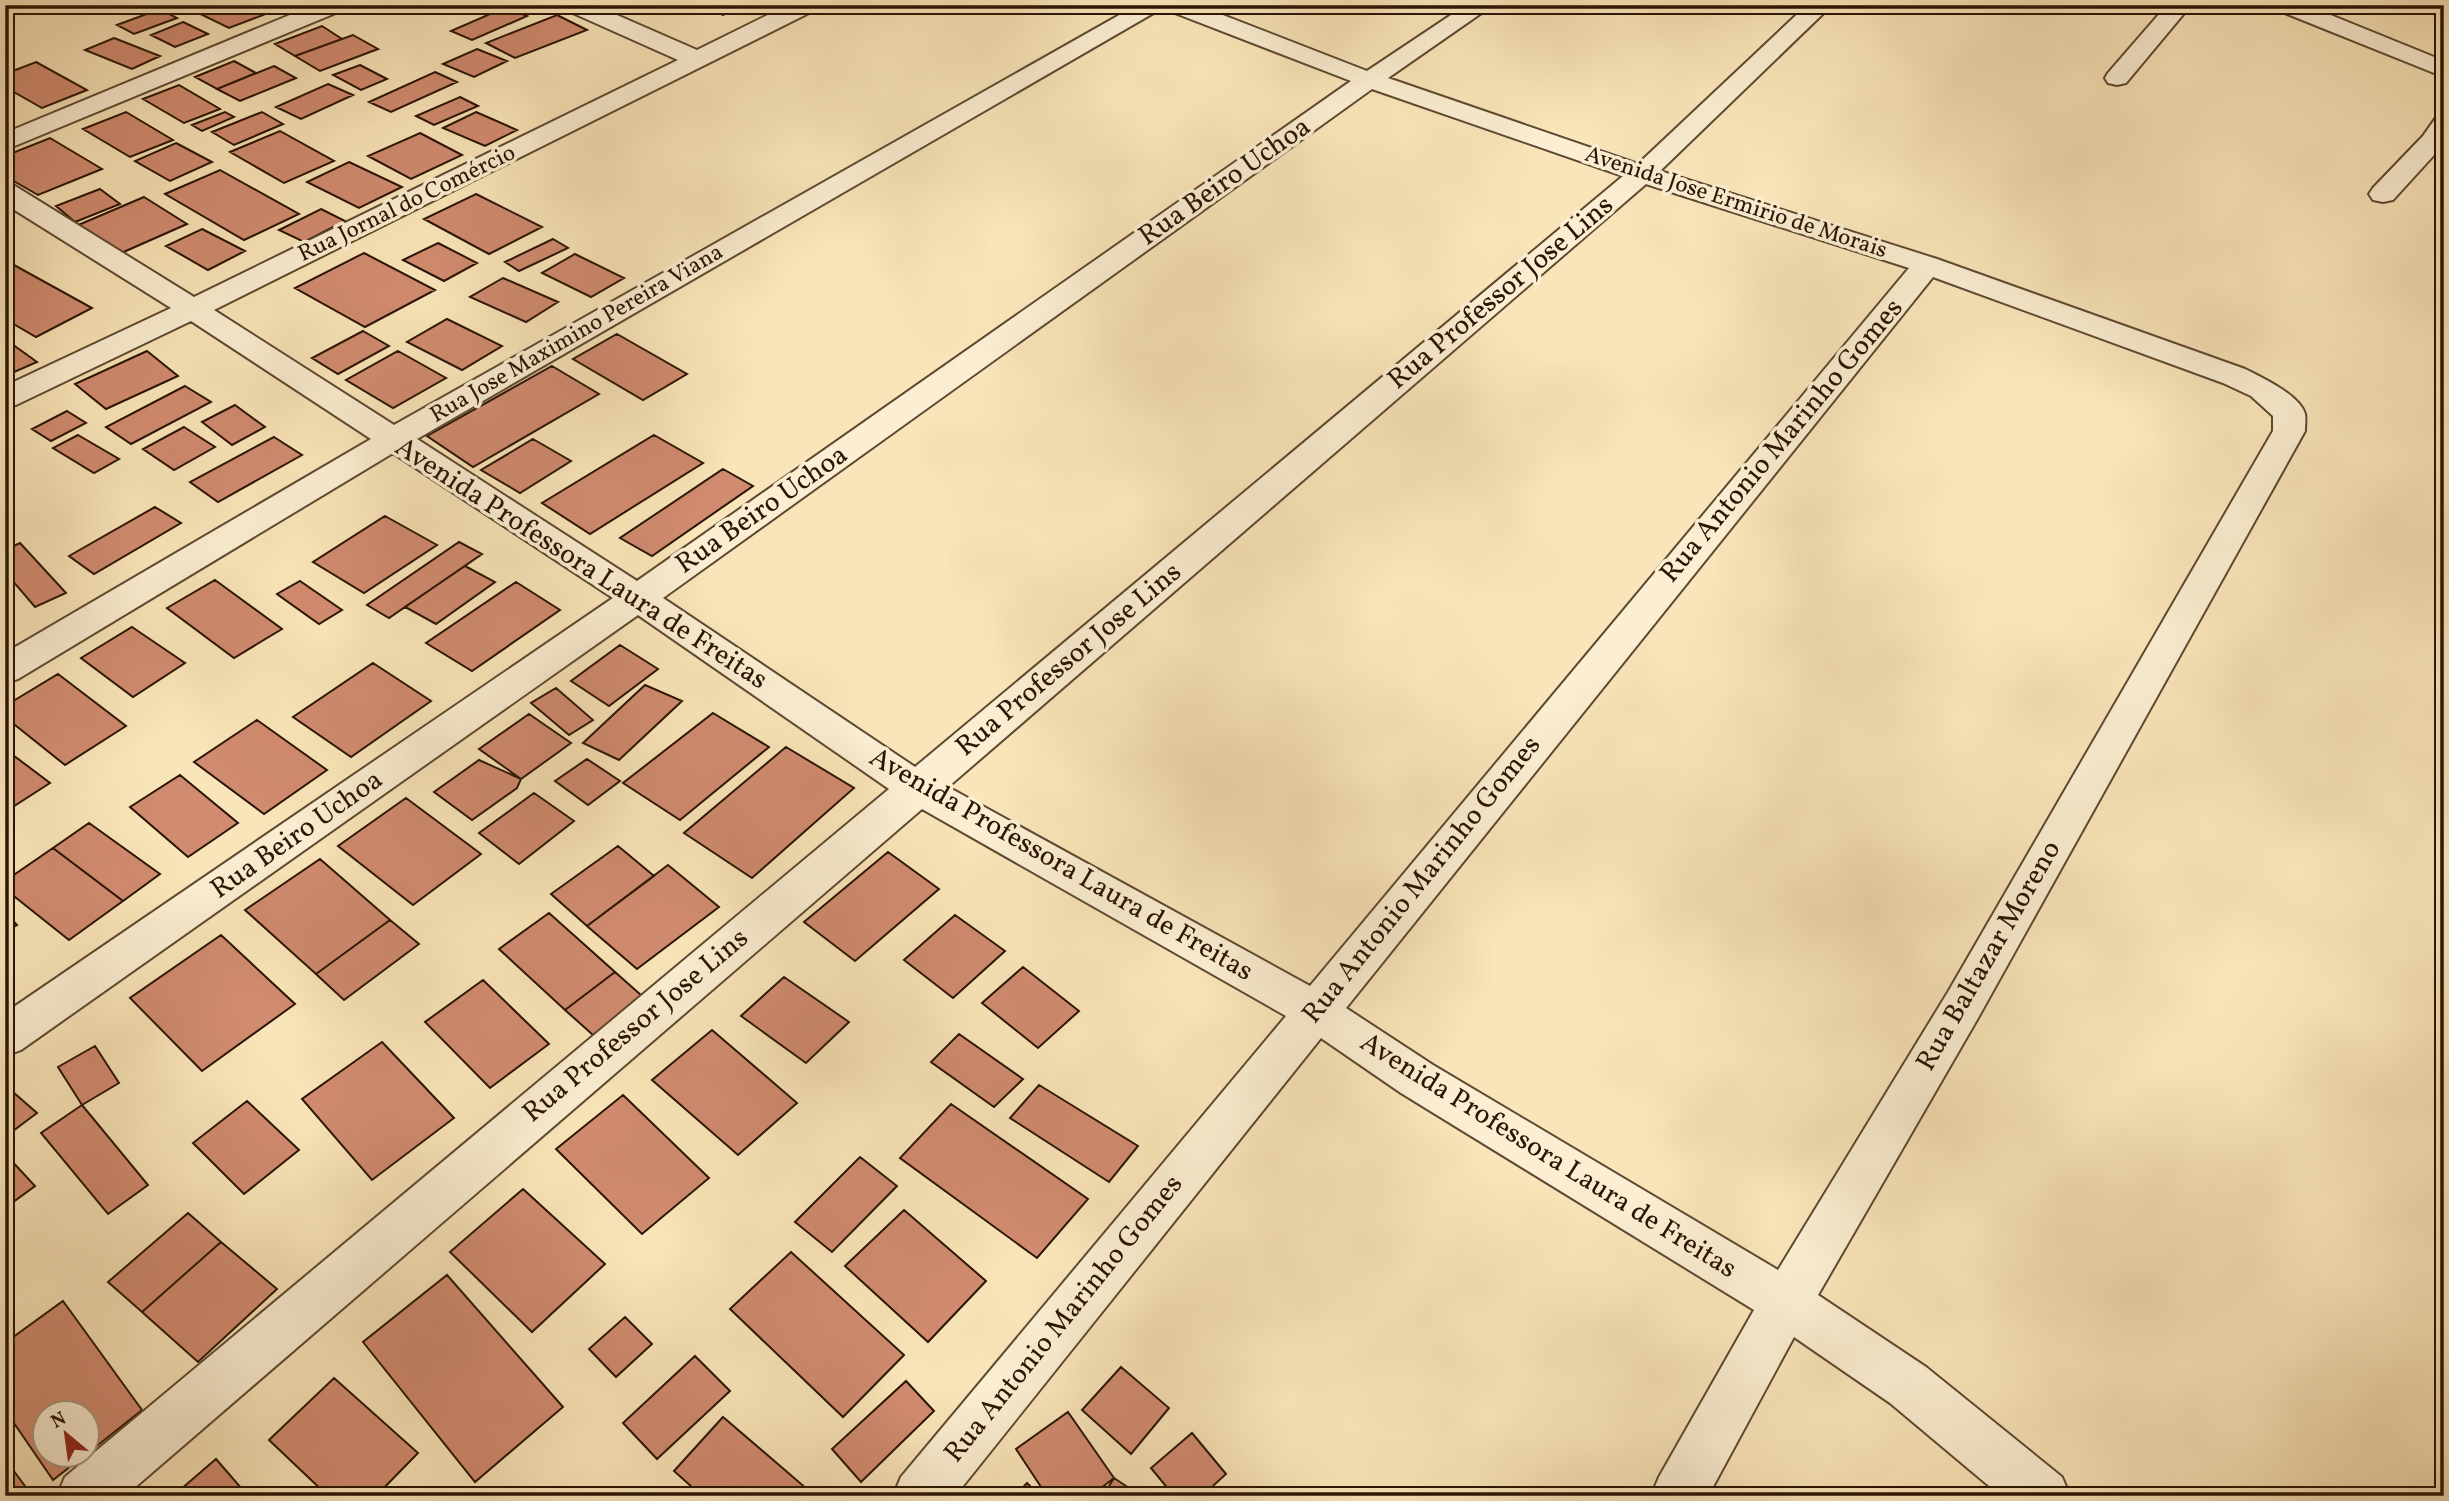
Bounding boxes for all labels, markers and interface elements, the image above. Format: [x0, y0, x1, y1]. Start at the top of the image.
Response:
street label: Rua Beiro Uchoa [1131, 108, 1319, 256]
street label: Rua Jornal do Comércio [293, 137, 521, 271]
street label: Avenida Jose Ermirio de Morais [1581, 139, 1891, 267]
street label: Rua Professor Jose Lins [1380, 187, 1622, 399]
street label: Rua Jose Maximino Pereira Viana [424, 237, 730, 431]
street label: Rua Antonio Marinho Gomes [1651, 290, 1913, 592]
street label: Avenida Professora Laura de Freitas [387, 428, 775, 700]
street label: Rua Beiro Uchoa [668, 436, 856, 584]
street label: Rua Professor Jose Lins [948, 554, 1190, 766]
street label: Rua Antonio Marinho Gomes [1293, 728, 1551, 1032]
street label: Avenida Professora Laura de Freitas [862, 739, 1260, 991]
street label: Rua Beiro Uchoa [203, 761, 391, 909]
street label: Rua Baltazar Moreno [1907, 834, 2071, 1078]
street label: Rua Professor Jose Lins [515, 920, 757, 1132]
street label: Avenida Professora Laura de Freitas [1352, 1024, 1744, 1288]
street label: Rua Antonio Marinho Gomes [935, 1167, 1193, 1471]
north arrow [32, 1400, 102, 1470]
text: N [46, 1406, 71, 1436]

